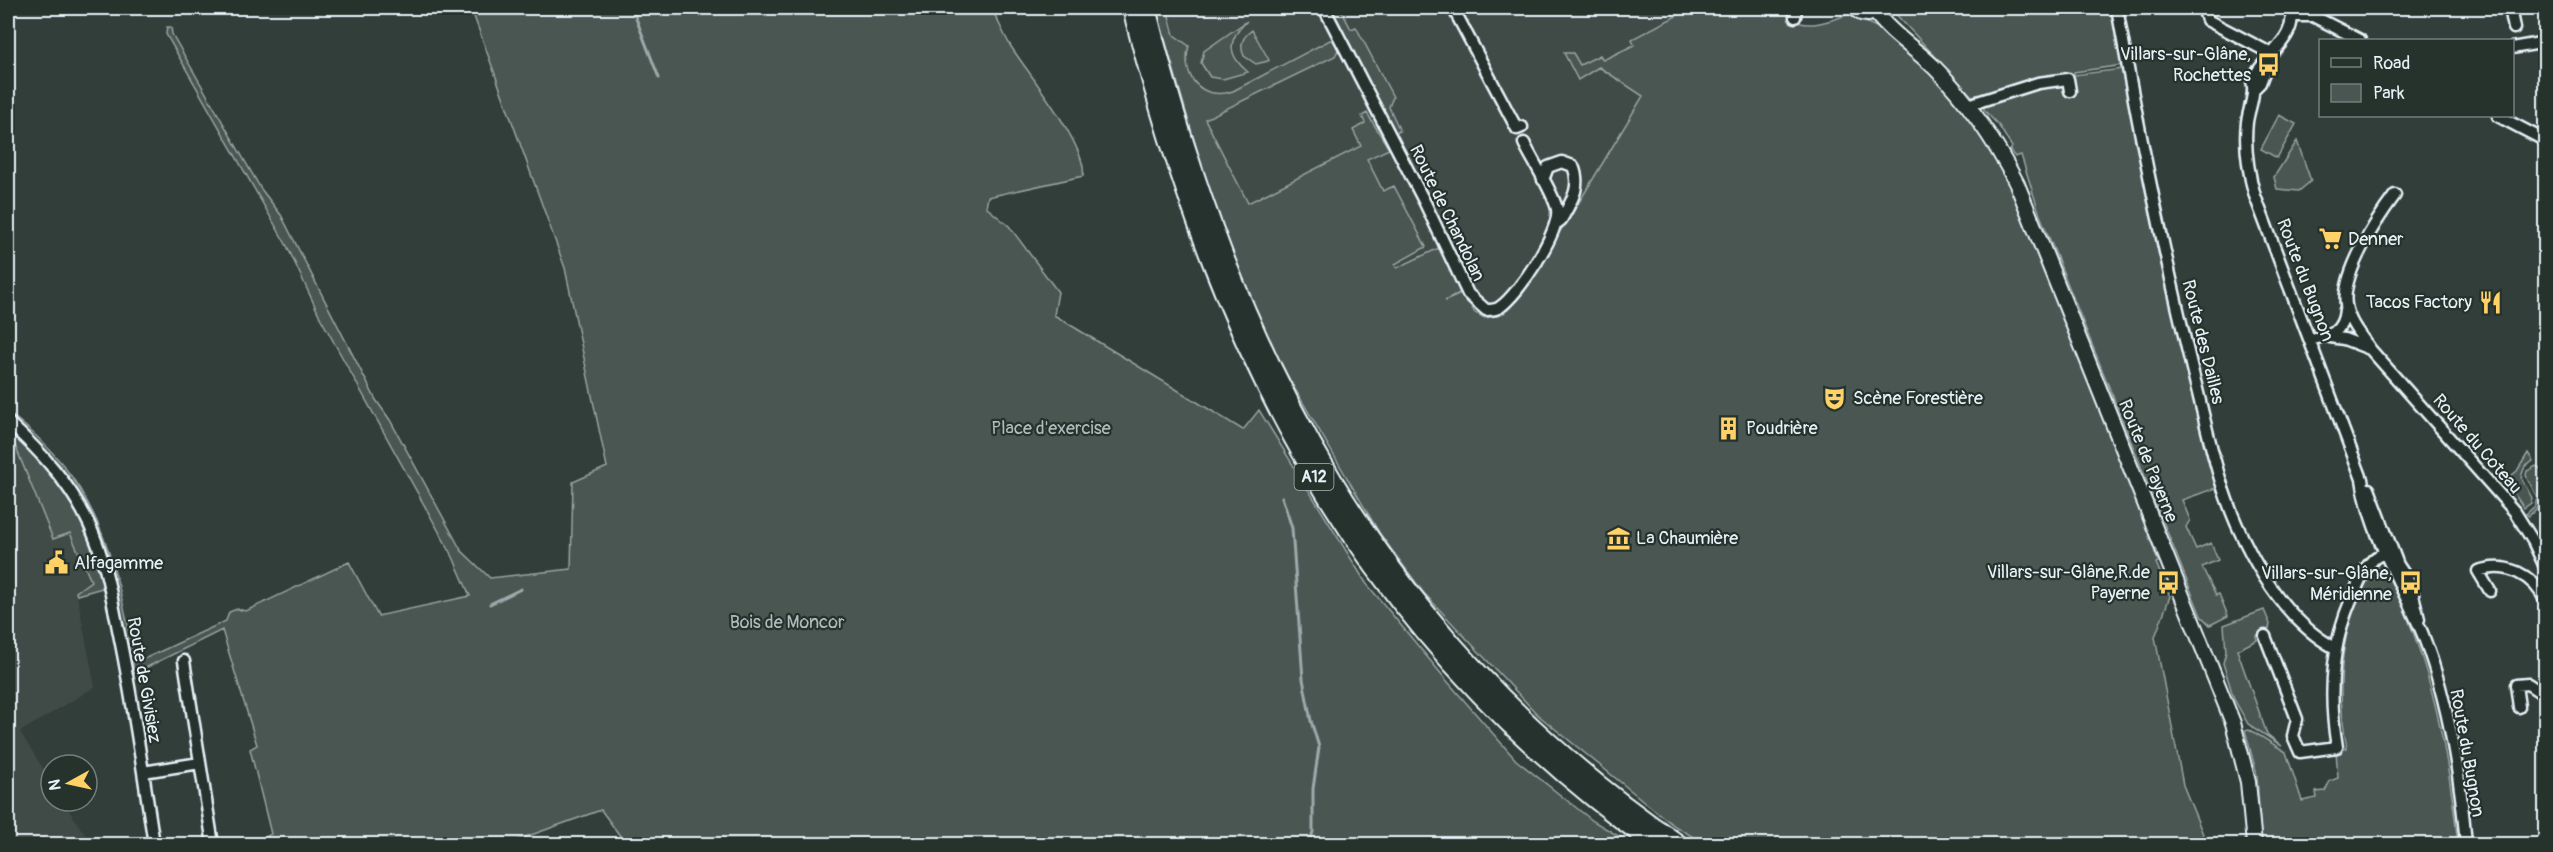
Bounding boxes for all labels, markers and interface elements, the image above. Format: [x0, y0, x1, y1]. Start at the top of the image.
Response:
legend [2319, 39, 2514, 117]
place label: Villars-sur-Glâne, Rochettes [2120, 43, 2251, 87]
bus stop icon: Villars-sur-Glâne, Rochettes [2256, 51, 2282, 77]
text: Road [2373, 52, 2410, 75]
text: Park [2373, 82, 2405, 105]
street label: Route de Chandolan [1404, 141, 1490, 285]
street label: Route du Bugnon [2271, 215, 2339, 345]
supermarket icon: Denner [2317, 226, 2343, 252]
place label: Denner [2348, 228, 2404, 251]
street label: Route des Dailles [2176, 277, 2230, 407]
restaurant icon: Tacos Factory [2477, 289, 2503, 315]
place label: Tacos Factory [2366, 291, 2472, 314]
theatre icon: Scène Forestière [1822, 385, 1848, 411]
place label: Scène Forestière [1853, 387, 1983, 410]
street label: Route du Coteau [2427, 389, 2527, 499]
street label: Route de Payerne [2113, 396, 2183, 526]
building icon: Poudrière [1715, 415, 1741, 441]
park label: Place d'exercise [991, 417, 1111, 440]
place label: Poudrière [1746, 417, 1818, 440]
road number: A12 [1294, 464, 1334, 490]
museum icon: La Chaumière [1605, 525, 1631, 551]
place label: La Chaumière [1636, 527, 1738, 550]
public building icon: Alfagamme [43, 550, 69, 576]
place label: Alfagamme [74, 552, 163, 575]
place label: Villars-sur-Glâne,R.de Payerne [1987, 561, 2150, 605]
place label: Villars-sur-Glâne, Méridienne [2261, 562, 2392, 606]
bus stop icon: Villars-sur-Glâne,R.de Payerne [2155, 569, 2181, 595]
bus stop icon: Villars-sur-Glâne, Méridienne [2397, 570, 2423, 596]
park label: Bois de Moncor [730, 611, 845, 634]
street label: Route de Givisiez [122, 615, 166, 745]
street label: Route du Bugnon [2444, 687, 2490, 819]
north arrow [39, 753, 99, 813]
text: N [44, 778, 66, 792]

